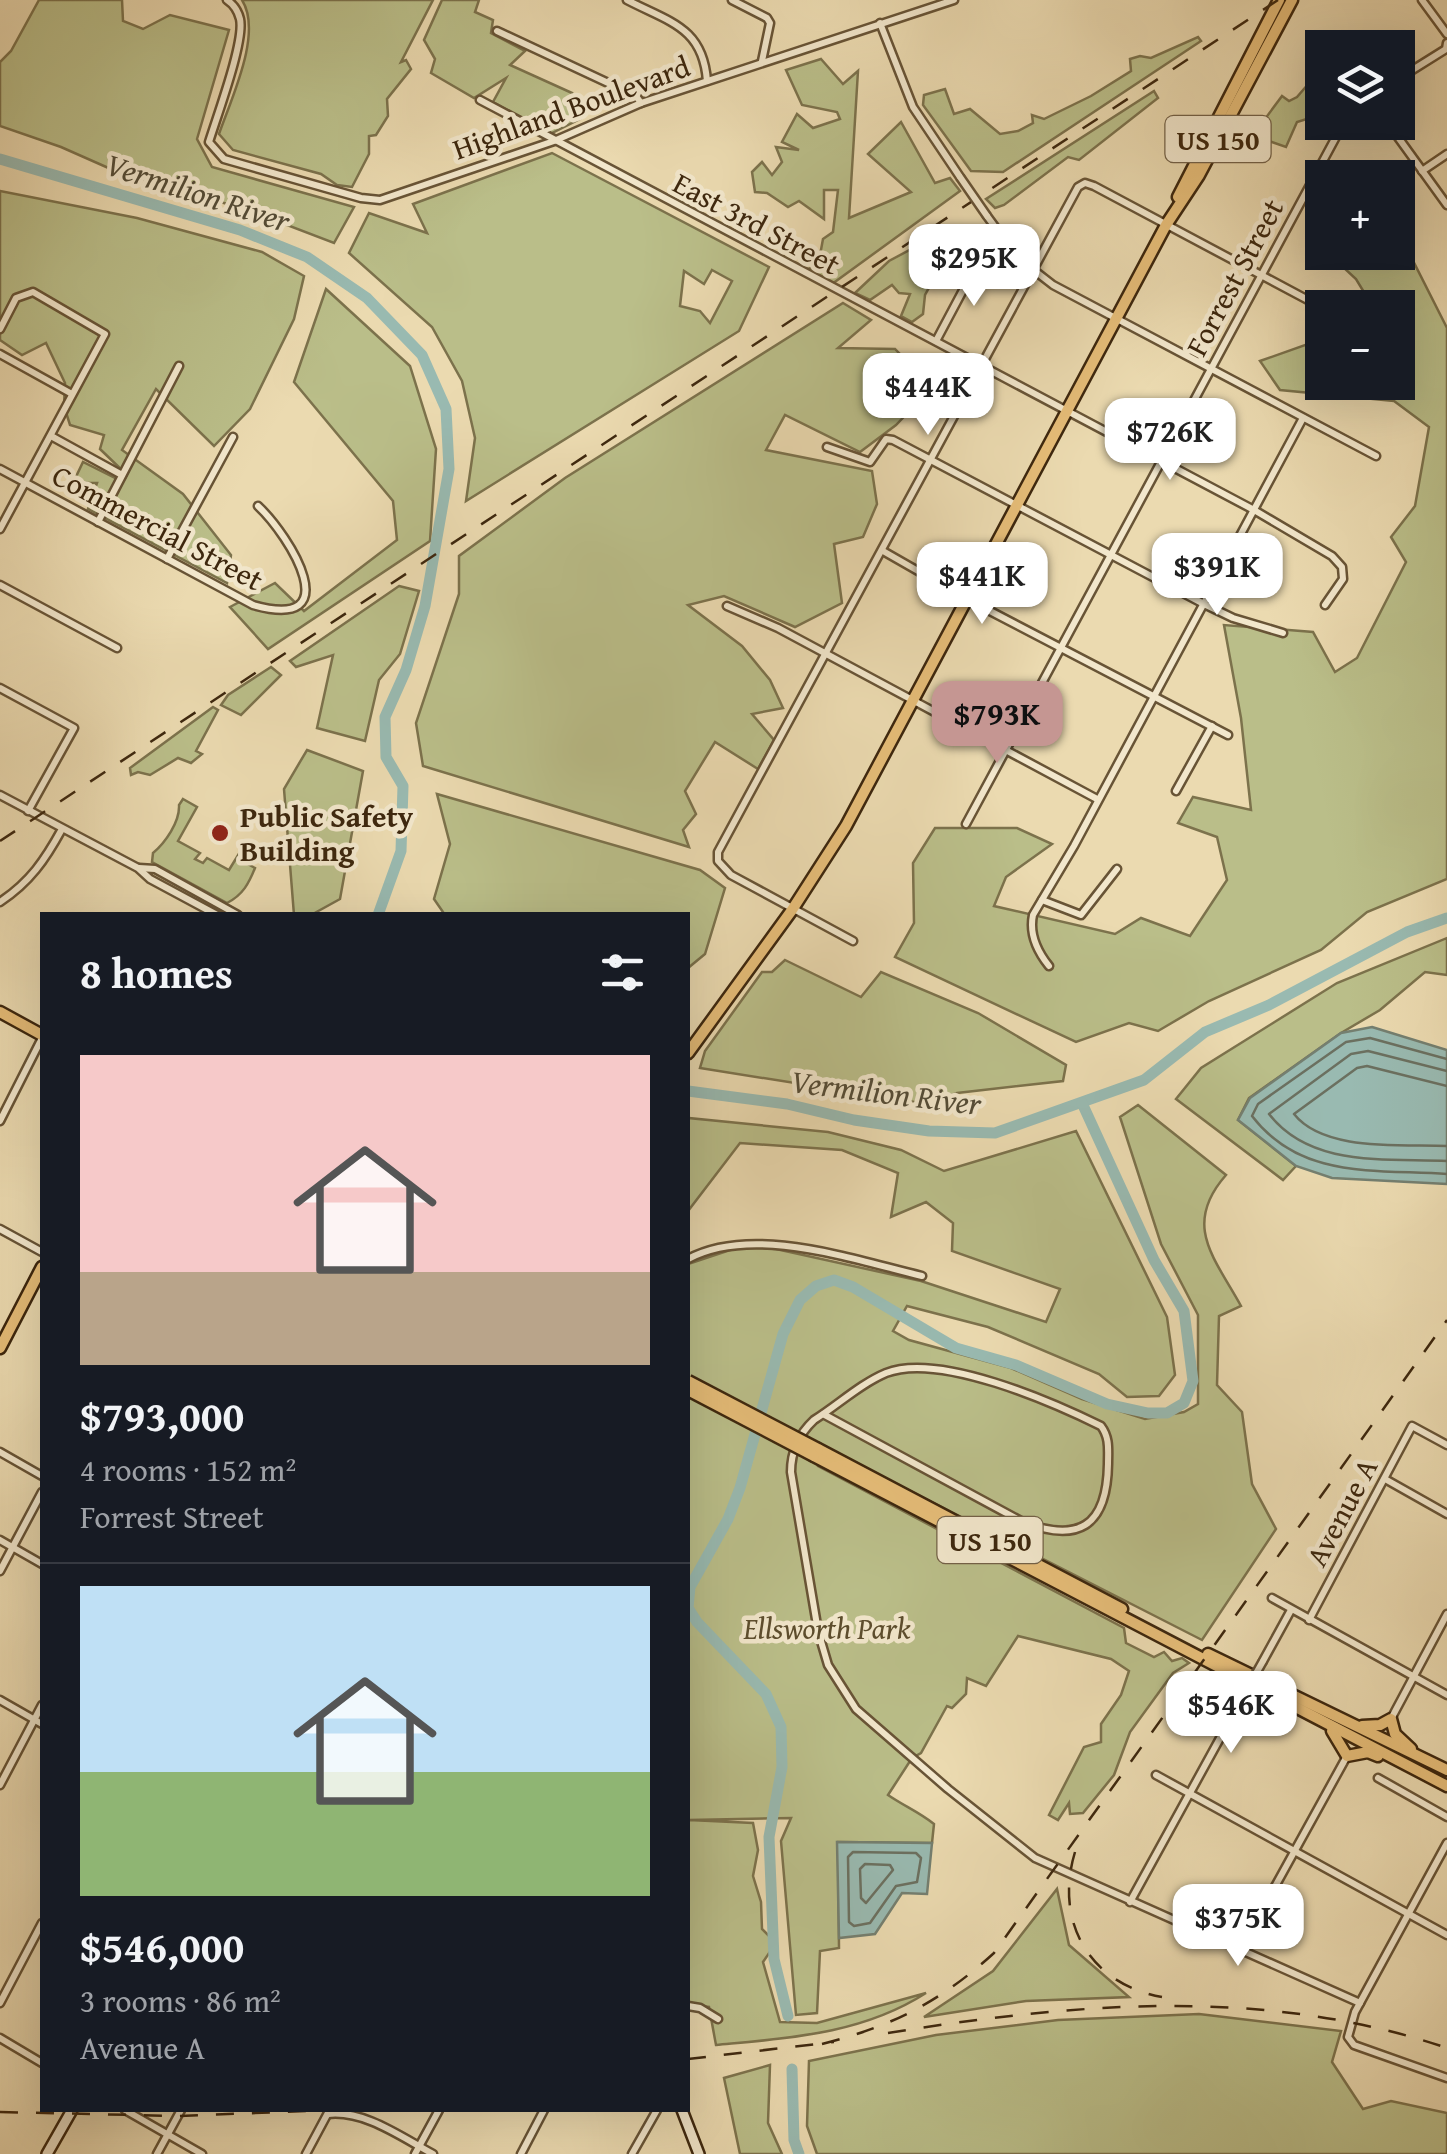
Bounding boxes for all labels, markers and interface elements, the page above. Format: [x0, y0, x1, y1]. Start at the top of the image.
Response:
map controls [1305, 30, 1415, 400]
button: layers [1305, 30, 1415, 140]
street label: Highland Boulevard [446, 44, 696, 170]
road number: US 150 [1166, 116, 1270, 162]
water label: Vermilion River [100, 140, 297, 244]
button: + [1305, 160, 1415, 270]
street label: East 3rd Street [666, 161, 849, 286]
street label: Forrest Street [1174, 190, 1294, 363]
pin: $295K [904, 224, 1044, 309]
text: $295K [931, 233, 1017, 280]
button: − [1305, 290, 1415, 400]
pin: $444K [858, 353, 998, 438]
text: $444K [885, 362, 971, 409]
pin: $726K [1100, 398, 1240, 483]
text: $726K [1127, 407, 1213, 454]
street label: Commercial Street [45, 453, 272, 601]
pin: $391K [1147, 533, 1287, 618]
pin: $441K [912, 542, 1052, 627]
text: $391K [1174, 542, 1260, 589]
text: $441K [939, 551, 1025, 598]
pin: $793K [927, 681, 1067, 766]
text: $793K [954, 690, 1040, 737]
place label: Public Safety Building [240, 794, 414, 872]
marker: Public Safety Building [209, 822, 231, 844]
text: 8 homes [80, 942, 233, 1003]
icon: filters [595, 945, 650, 1000]
water label: Vermilion River [788, 1057, 985, 1127]
icon: home [275, 1120, 455, 1300]
text: $793,000 [80, 1385, 244, 1446]
text: 4 rooms · 152 m² [80, 1446, 296, 1493]
street label: Avenue A [1294, 1450, 1388, 1574]
text: Forrest Street [80, 1493, 264, 1540]
road number: US 150 [938, 1517, 1042, 1563]
park label: Ellsworth Park [742, 1606, 911, 1650]
icon: home [275, 1651, 455, 1831]
pin: $546K [1161, 1671, 1301, 1756]
text: $546K [1188, 1680, 1274, 1727]
pin: $375K [1168, 1884, 1308, 1969]
text: $375K [1195, 1893, 1281, 1940]
text: $546,000 [80, 1916, 244, 1977]
text: 3 rooms · 86 m² [80, 1977, 281, 2024]
text: Avenue A [80, 2024, 205, 2071]

